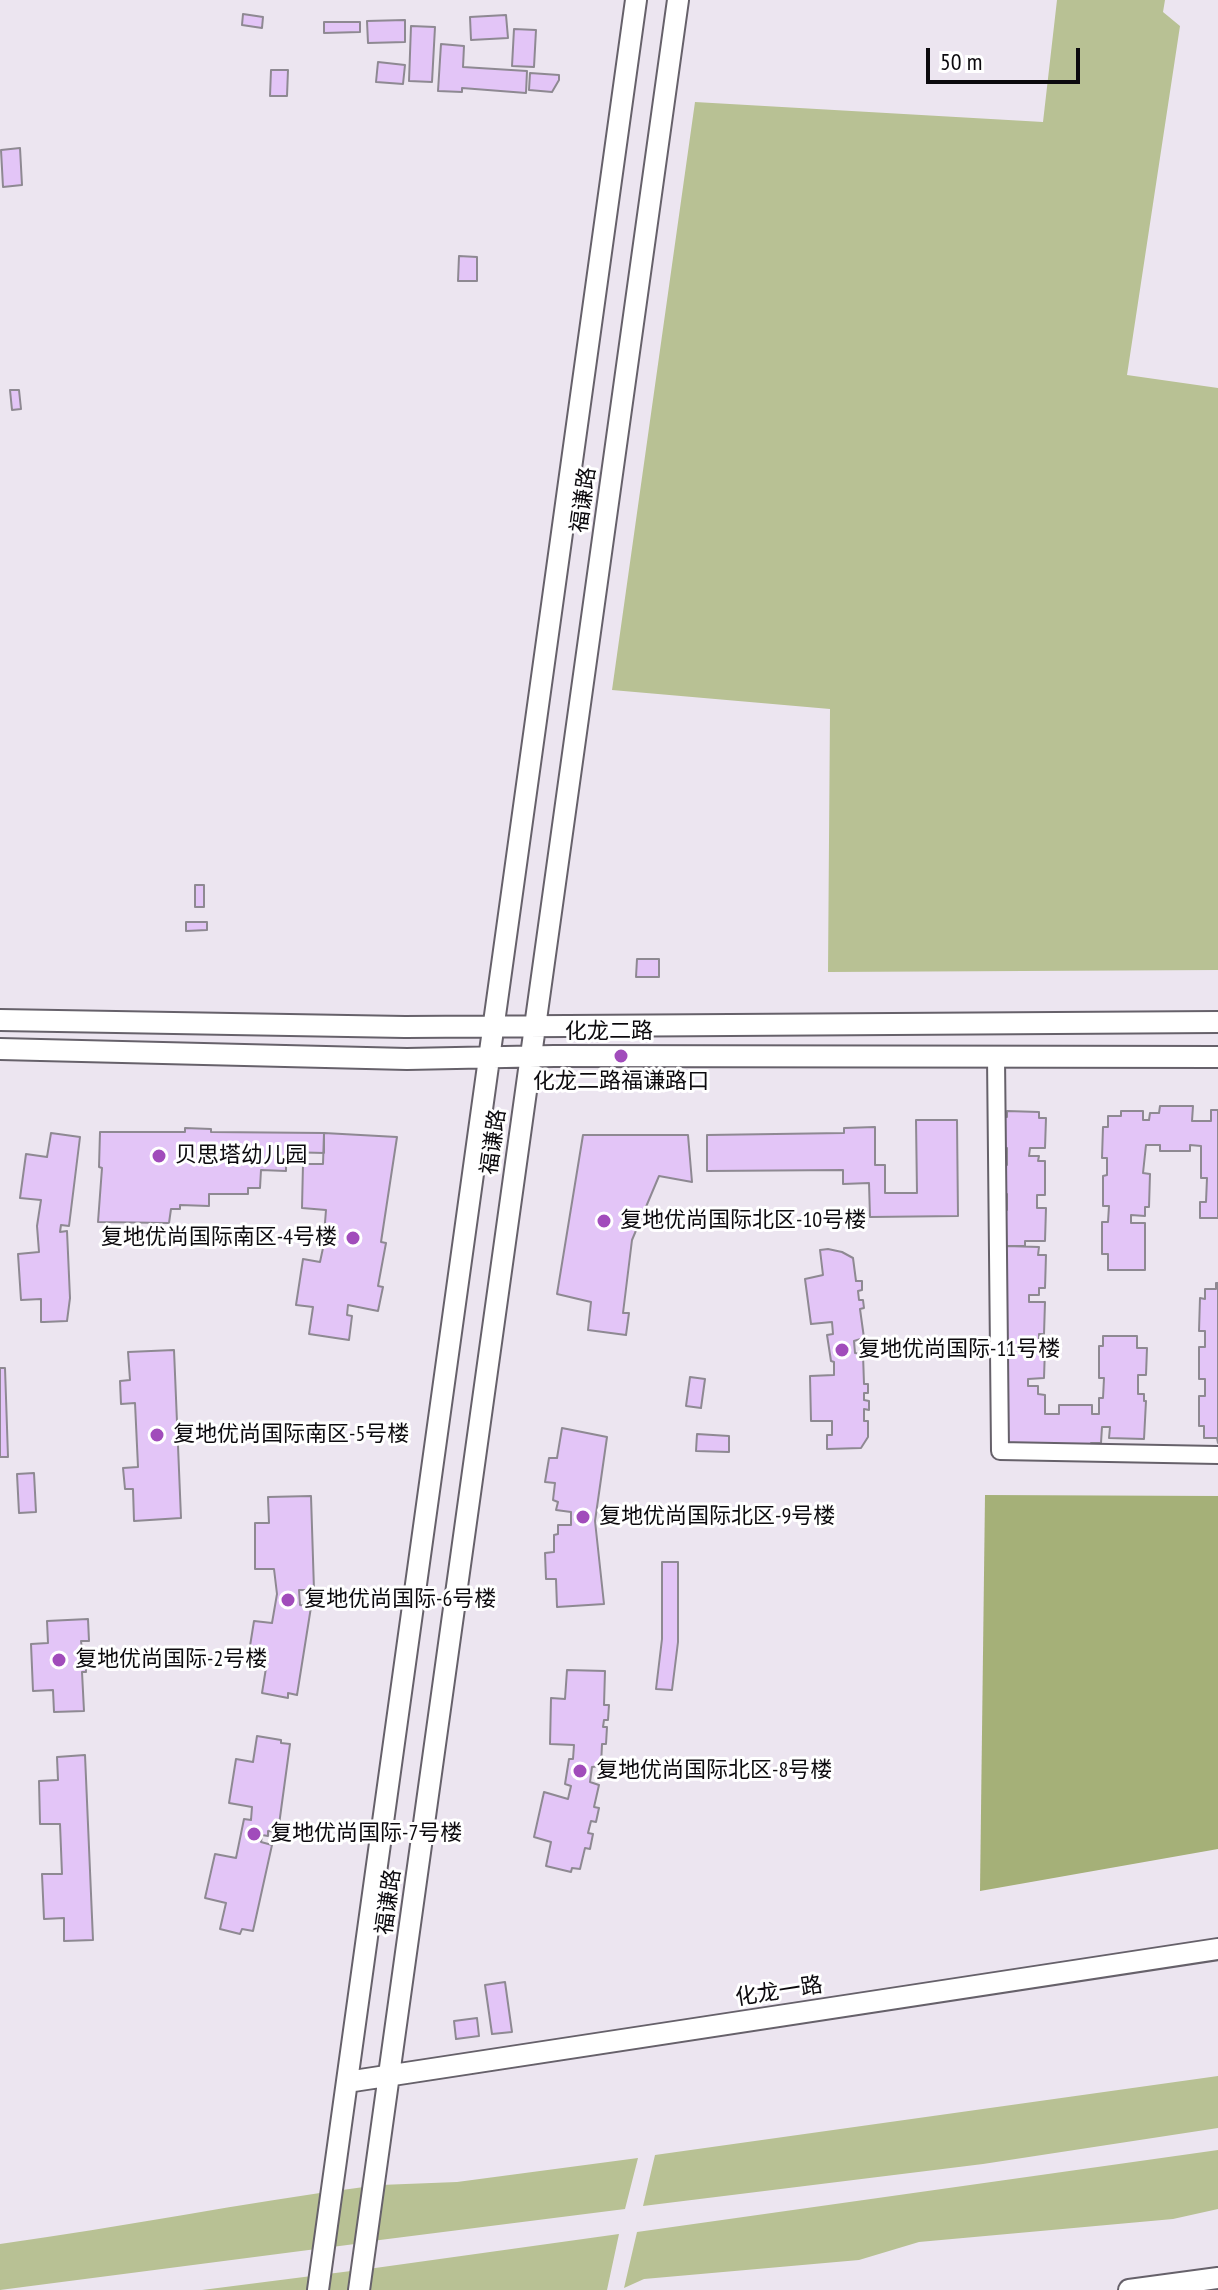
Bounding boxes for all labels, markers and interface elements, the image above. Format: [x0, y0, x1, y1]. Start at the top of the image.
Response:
scale bar [930, 32, 1084, 82]
text: 50 m [940, 46, 982, 77]
street label: 福谦路 [566, 465, 602, 535]
street label: 化龙二路 [565, 1019, 653, 1045]
marker: 化龙二路福谦路口 [612, 1047, 630, 1065]
place label: 化龙二路福谦路口 [533, 1069, 709, 1095]
street label: 福谦路 [476, 1107, 512, 1177]
place label: 贝思塔幼儿园 [175, 1143, 307, 1169]
marker: 贝思塔幼儿园 [150, 1147, 168, 1165]
place label: 复地优尚国际北区-10号楼 [620, 1208, 866, 1234]
marker: 复地优尚国际北区-10号楼 [595, 1212, 613, 1230]
place label: 复地优尚国际南区-4号楼 [101, 1225, 337, 1251]
marker: 复地优尚国际南区-4号楼 [344, 1229, 362, 1247]
place label: 复地优尚国际-11号楼 [858, 1337, 1060, 1363]
marker: 复地优尚国际-11号楼 [833, 1341, 851, 1359]
place label: 复地优尚国际南区-5号楼 [173, 1422, 409, 1448]
marker: 复地优尚国际南区-5号楼 [148, 1426, 166, 1444]
place label: 复地优尚国际北区-9号楼 [599, 1504, 835, 1530]
marker: 复地优尚国际北区-9号楼 [574, 1508, 592, 1526]
place label: 复地优尚国际-6号楼 [304, 1587, 496, 1613]
marker: 复地优尚国际-6号楼 [279, 1591, 297, 1609]
place label: 复地优尚国际-2号楼 [75, 1647, 267, 1673]
marker: 复地优尚国际-2号楼 [50, 1651, 68, 1669]
place label: 复地优尚国际北区-8号楼 [596, 1758, 832, 1784]
marker: 复地优尚国际北区-8号楼 [571, 1762, 589, 1780]
place label: 复地优尚国际-7号楼 [270, 1821, 462, 1847]
marker: 复地优尚国际-7号楼 [245, 1825, 263, 1843]
street label: 福谦路 [371, 1867, 407, 1937]
street label: 化龙一路 [733, 1972, 825, 2012]

